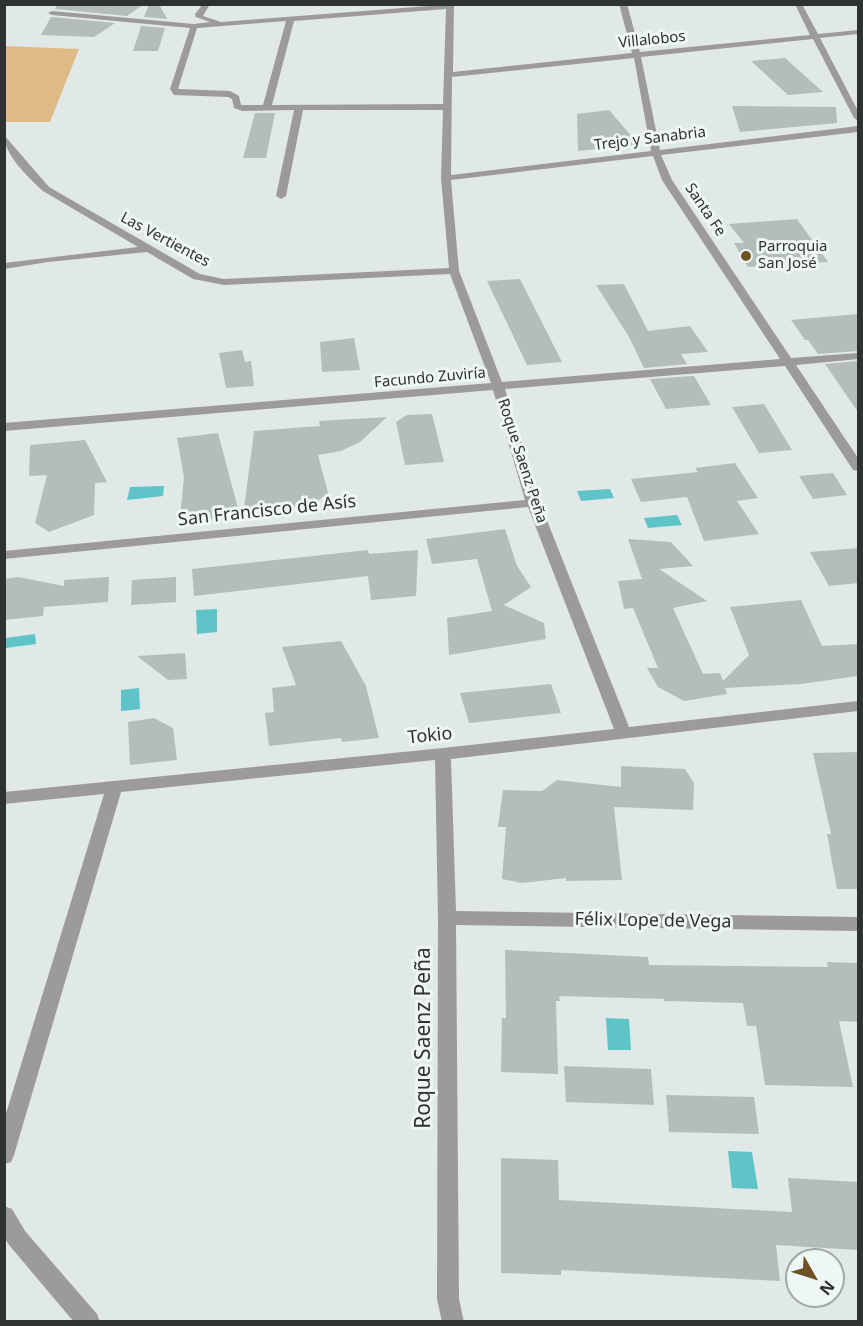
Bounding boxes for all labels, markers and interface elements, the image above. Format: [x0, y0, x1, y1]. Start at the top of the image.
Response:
street label: Villalobos [618, 28, 686, 52]
street label: Trejo y Sanabria [593, 123, 707, 155]
street label: Santa Fe [681, 180, 729, 240]
street label: Las Vertientes [117, 209, 213, 271]
place label: Parroquia San José [758, 238, 827, 273]
marker: Parroquia San José [739, 249, 753, 263]
street label: Facundo Zuviría [373, 364, 487, 392]
street label: Roque Saenz Peña [493, 396, 551, 526]
street label: San Francisco de Asís [177, 491, 357, 531]
street label: Tokio [407, 723, 453, 749]
street label: Félix Lope de Vega [574, 909, 732, 933]
street label: Roque Saenz Peña [411, 947, 437, 1129]
north arrow [785, 1248, 845, 1308]
text: N [815, 1276, 840, 1300]

